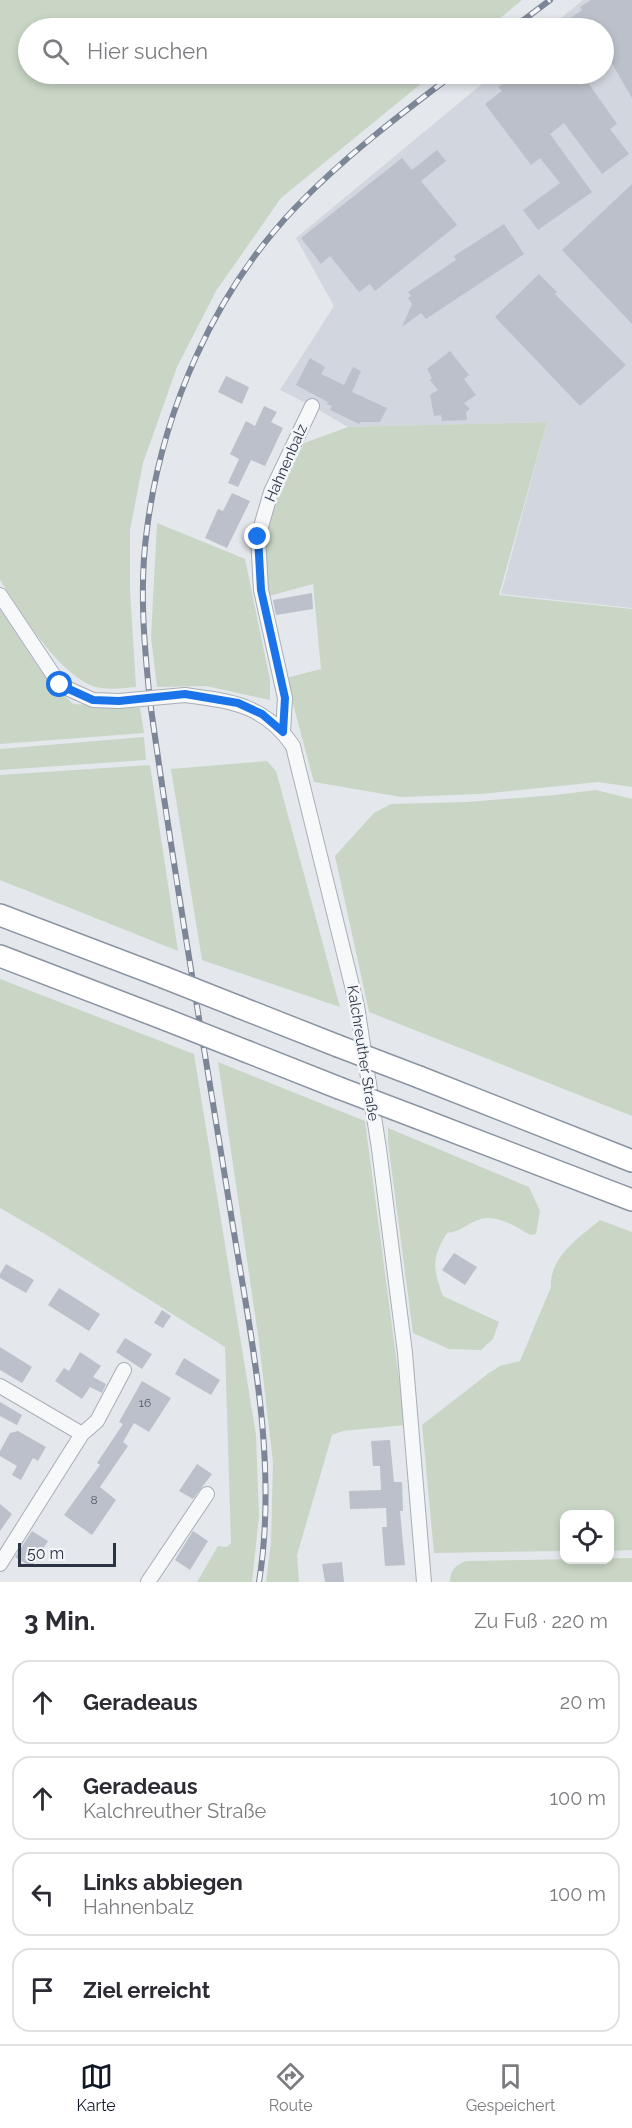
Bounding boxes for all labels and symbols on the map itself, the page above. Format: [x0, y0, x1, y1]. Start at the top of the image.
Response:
street label: Hahnenbalz [261, 421, 311, 505]
route end [244, 523, 270, 549]
route start [46, 671, 72, 697]
street label: Kalchreuther Straße [343, 984, 383, 1122]
house number: 16 [139, 1396, 151, 1410]
house number: 8 [90, 1493, 98, 1507]
scale bar [18, 1540, 116, 1568]

